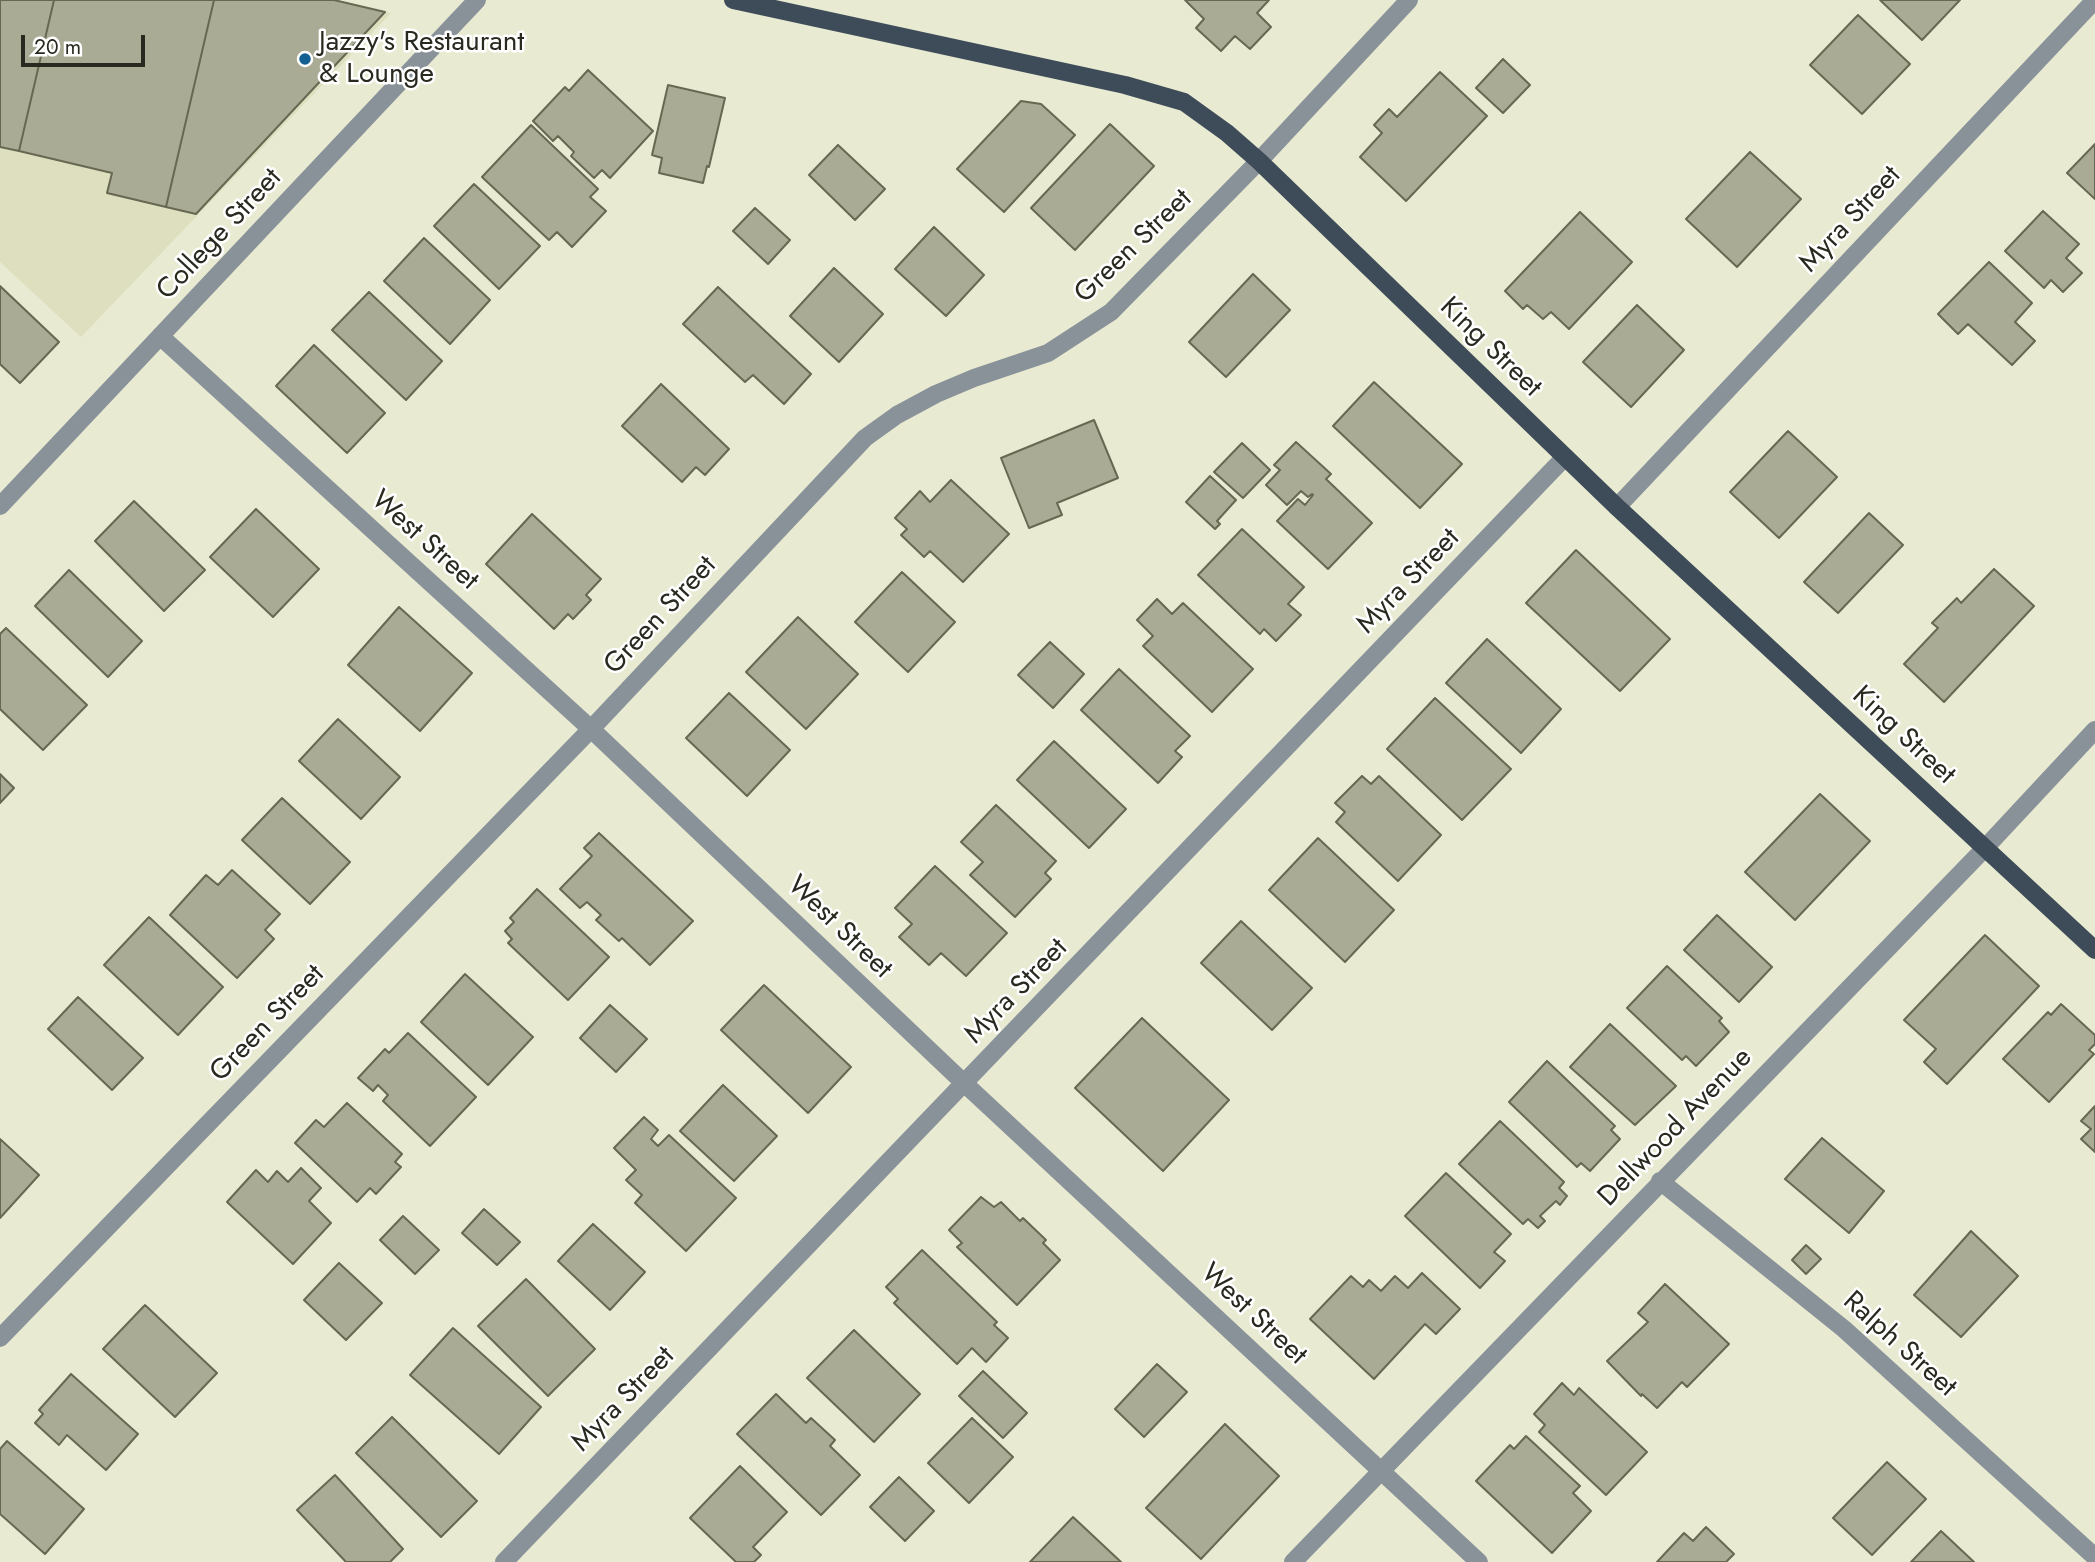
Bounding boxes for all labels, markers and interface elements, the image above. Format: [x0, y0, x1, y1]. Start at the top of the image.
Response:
scale bar [24, 21, 149, 65]
place label: Jazzy's Restaurant & Lounge [319, 26, 524, 92]
text: 20 m [34, 32, 81, 62]
marker: Jazzy's Restaurant & Lounge [297, 51, 313, 67]
street label: Myra Street [1793, 160, 1909, 280]
street label: College Street [151, 162, 289, 308]
street label: Green Street [1069, 183, 1199, 311]
street label: King Street [1432, 291, 1548, 405]
street label: West Street [363, 484, 485, 598]
street label: Myra Street [1351, 522, 1467, 642]
street label: Green Street [598, 550, 724, 682]
street label: King Street [1844, 680, 1962, 792]
street label: West Street [779, 870, 899, 986]
street label: Myra Street [959, 932, 1075, 1052]
street label: Green Street [204, 959, 332, 1089]
street label: Dellwood Avenue [1592, 1042, 1760, 1214]
street label: West Street [1193, 1257, 1313, 1373]
street label: Ralph Street [1835, 1285, 1963, 1405]
street label: Myra Street [566, 1340, 682, 1460]

